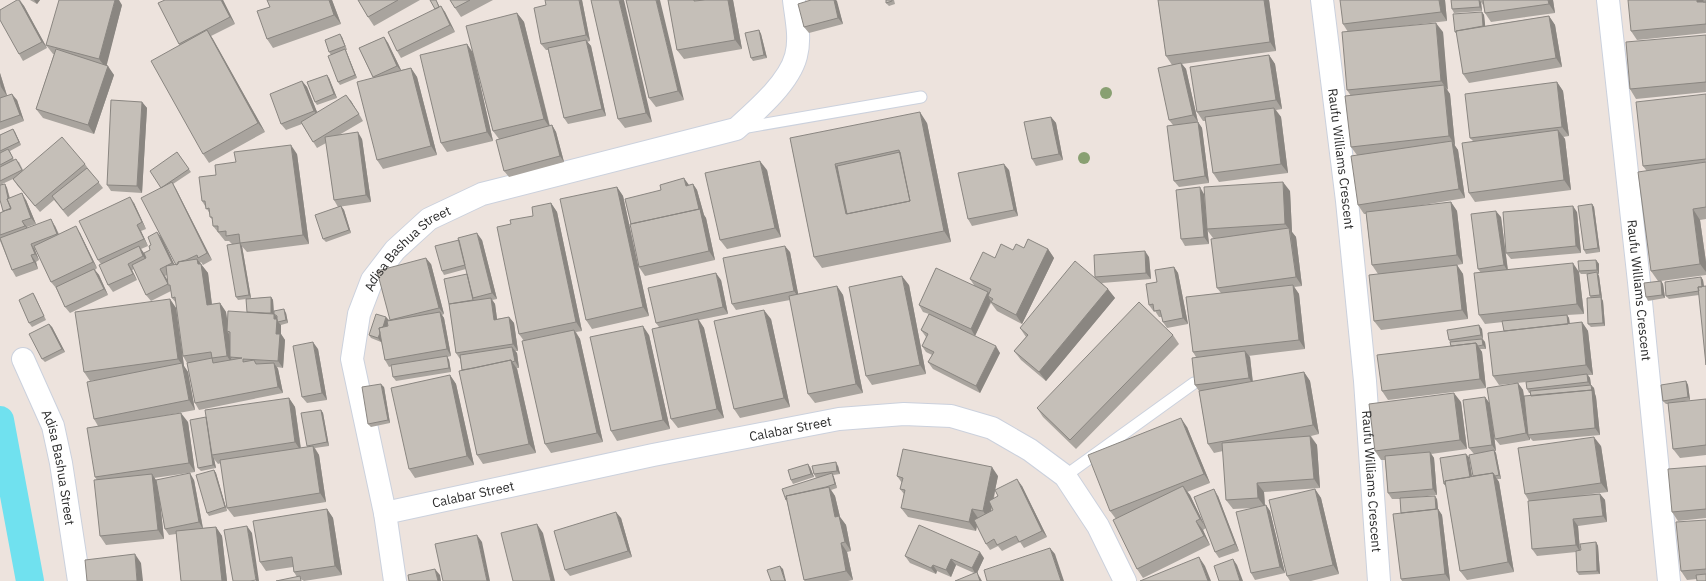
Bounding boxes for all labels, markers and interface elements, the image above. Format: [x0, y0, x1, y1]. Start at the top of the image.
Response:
street label: Raufu Williams Crescent [1325, 87, 1358, 230]
street label: Adisa Bashua Street [360, 202, 453, 293]
street label: Raufu Williams Crescent [1624, 219, 1655, 362]
street label: Adisa Bashua Street [38, 407, 79, 526]
street label: Raufu Williams Crescent [1359, 410, 1385, 553]
street label: Calabar Street [748, 412, 833, 445]
street label: Calabar Street [430, 477, 516, 511]

